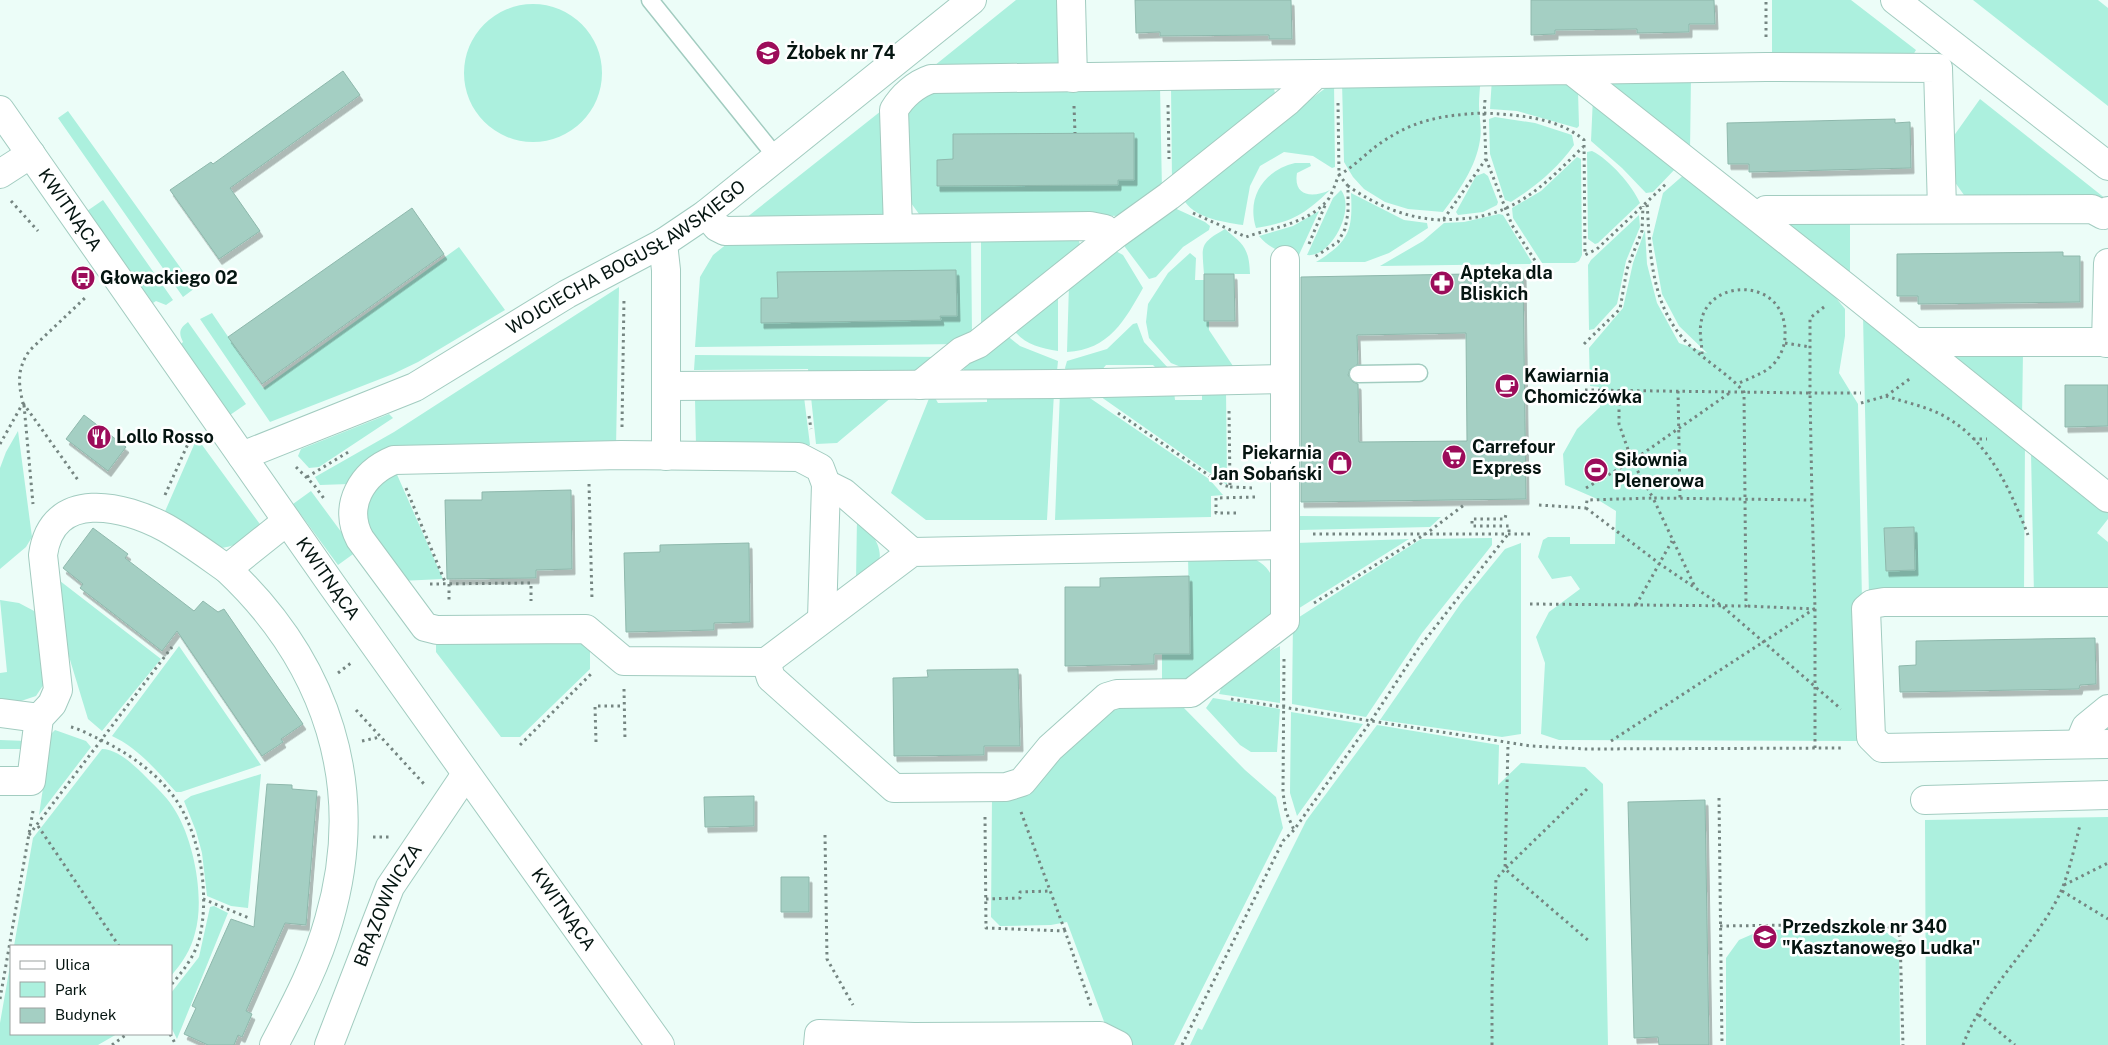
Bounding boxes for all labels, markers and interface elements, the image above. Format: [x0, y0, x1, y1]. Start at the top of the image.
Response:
school or university icon: Żłobek nr 74 [755, 40, 781, 66]
place label: Żłobek nr 74 [786, 41, 895, 63]
street label: KWITNĄCA [34, 164, 107, 255]
street label: WOJCIECHA BOGUSŁAWSKIEGO [502, 176, 749, 339]
place label: Apteka dla Bliskich [1460, 262, 1553, 304]
bus stop icon: Głowackiego 02 [70, 265, 96, 291]
place label: Głowackiego 02 [100, 267, 238, 288]
pharmacy icon: Apteka dla Bliskich [1429, 270, 1455, 296]
place label: Kawiarnia Chomiczówka [1524, 365, 1642, 407]
cafe icon: Kawiarnia Chomiczówka [1494, 373, 1520, 399]
restaurant icon: Lollo Rosso [86, 424, 112, 450]
place label: Lollo Rosso [116, 426, 214, 447]
place label: Carrefour Express [1472, 436, 1556, 478]
place label: Piekarnia Jan Sobański [1211, 442, 1322, 484]
supermarket icon: Carrefour Express [1441, 444, 1467, 470]
place label: Siłownia Plenerowa [1614, 449, 1704, 491]
shop icon: Piekarnia Jan Sobański [1327, 450, 1353, 476]
sports icon: Siłownia Plenerowa [1583, 457, 1609, 483]
street label: KWITNĄCA [292, 533, 365, 624]
street label: BRĄZOWNICZA [349, 839, 426, 969]
street label: KWITNĄCA [527, 864, 600, 955]
place label: Przedszkole nr 340 "Kasztanowego Ludka" [1782, 916, 1980, 958]
school or university icon: Przedszkole nr 340 "Kasztanowego Ludka" [1752, 924, 1778, 950]
legend [10, 945, 172, 1035]
text: Ulica [55, 956, 90, 973]
text: Park [55, 981, 87, 998]
text: Budynek [55, 1006, 116, 1023]

